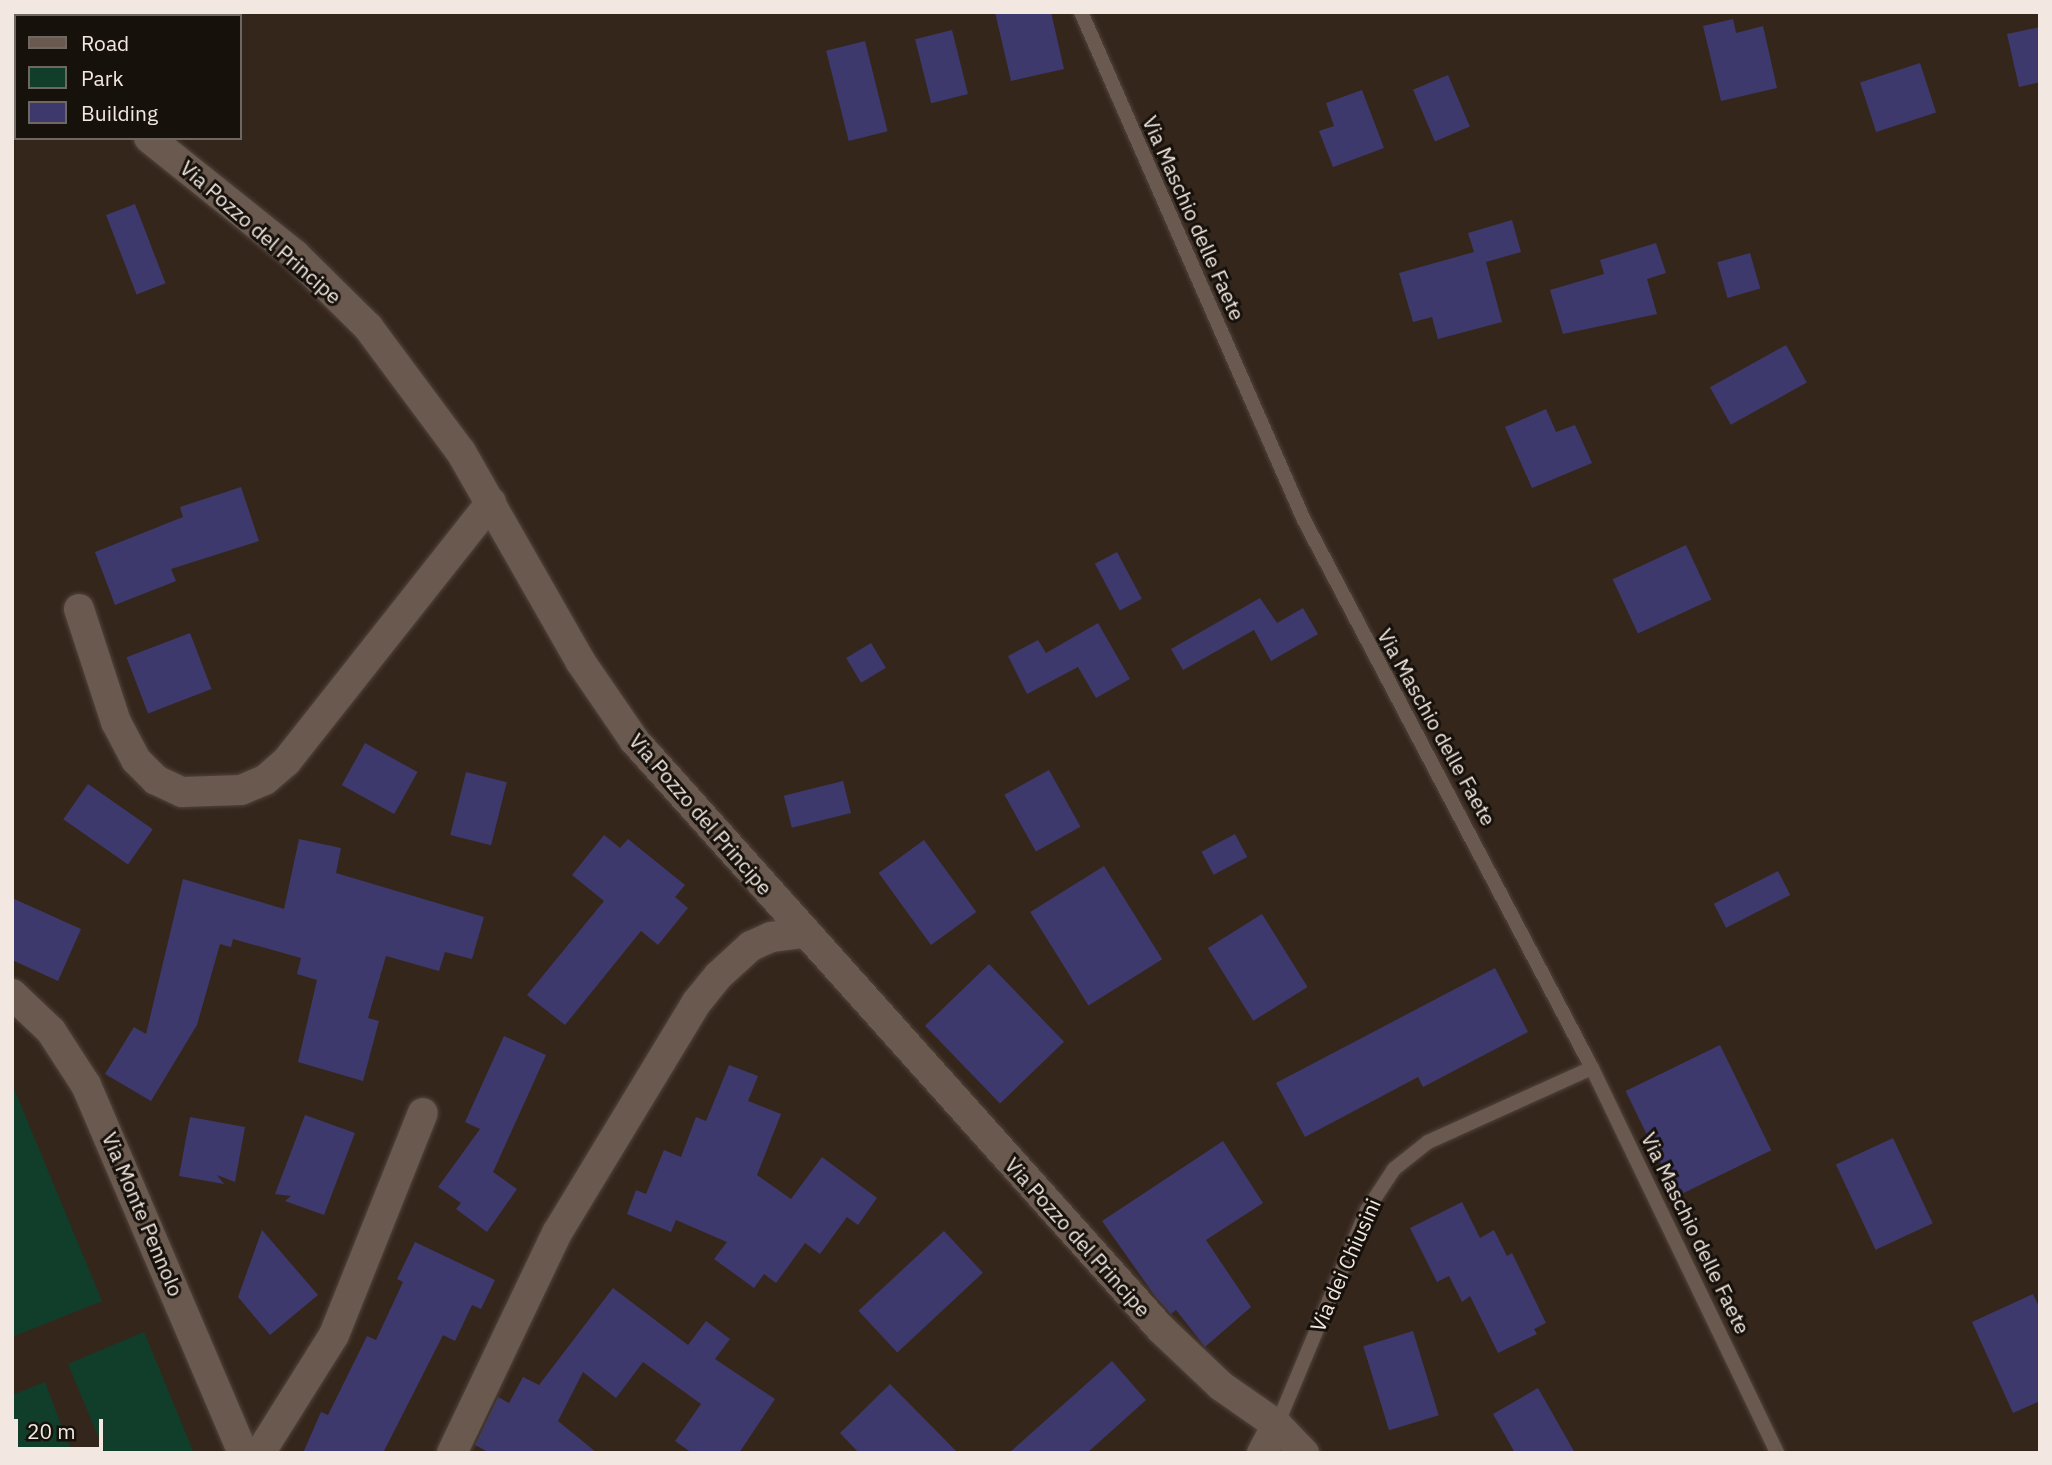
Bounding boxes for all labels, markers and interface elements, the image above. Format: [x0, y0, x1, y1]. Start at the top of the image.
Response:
legend [14, 14, 242, 140]
text: Road [81, 29, 129, 57]
text: Park [81, 64, 124, 92]
text: Building [81, 99, 158, 127]
street label: Via Maschio delle Faete [1138, 112, 1250, 324]
street label: Via Pozzo del Principe [175, 155, 347, 309]
street label: Via Maschio delle Faete [1372, 624, 1502, 830]
street label: Via Pozzo del Principe [624, 728, 778, 900]
street label: Via Monte Pennolo [97, 1128, 189, 1300]
street label: Via Maschio delle Faete [1636, 1128, 1756, 1338]
street label: Via Pozzo del Principe [1000, 1152, 1156, 1322]
street label: Via dei Chiusini [1304, 1195, 1386, 1335]
scale bar [18, 1406, 107, 1450]
text: 20 m [27, 1417, 76, 1445]

